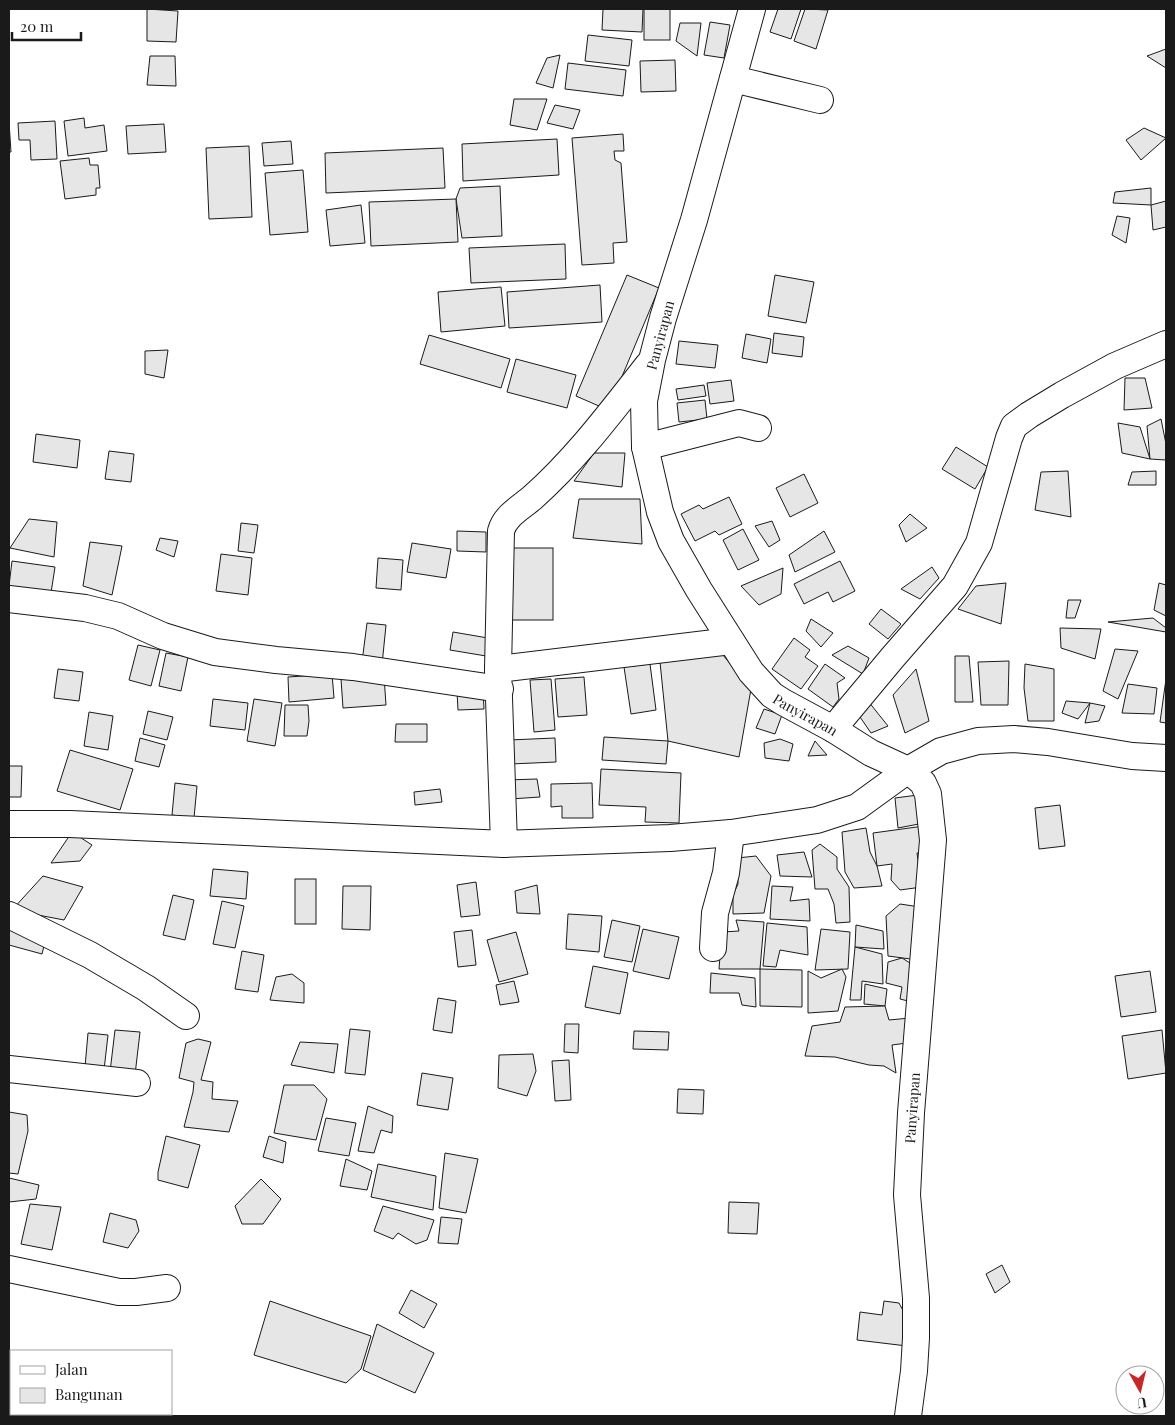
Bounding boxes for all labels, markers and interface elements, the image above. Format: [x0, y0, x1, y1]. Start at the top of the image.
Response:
scale bar [12, 10, 81, 42]
text: 20 m [20, 16, 54, 36]
street label: Panyirapan [642, 298, 679, 372]
street label: Panyirapan [770, 689, 842, 740]
street label: Panyirapan [900, 1071, 924, 1144]
legend [10, 1350, 172, 1415]
text: Jalan [54, 1359, 88, 1379]
north arrow [1115, 1365, 1165, 1415]
text: Bangunan [55, 1384, 123, 1404]
text: U [1135, 1393, 1148, 1413]

